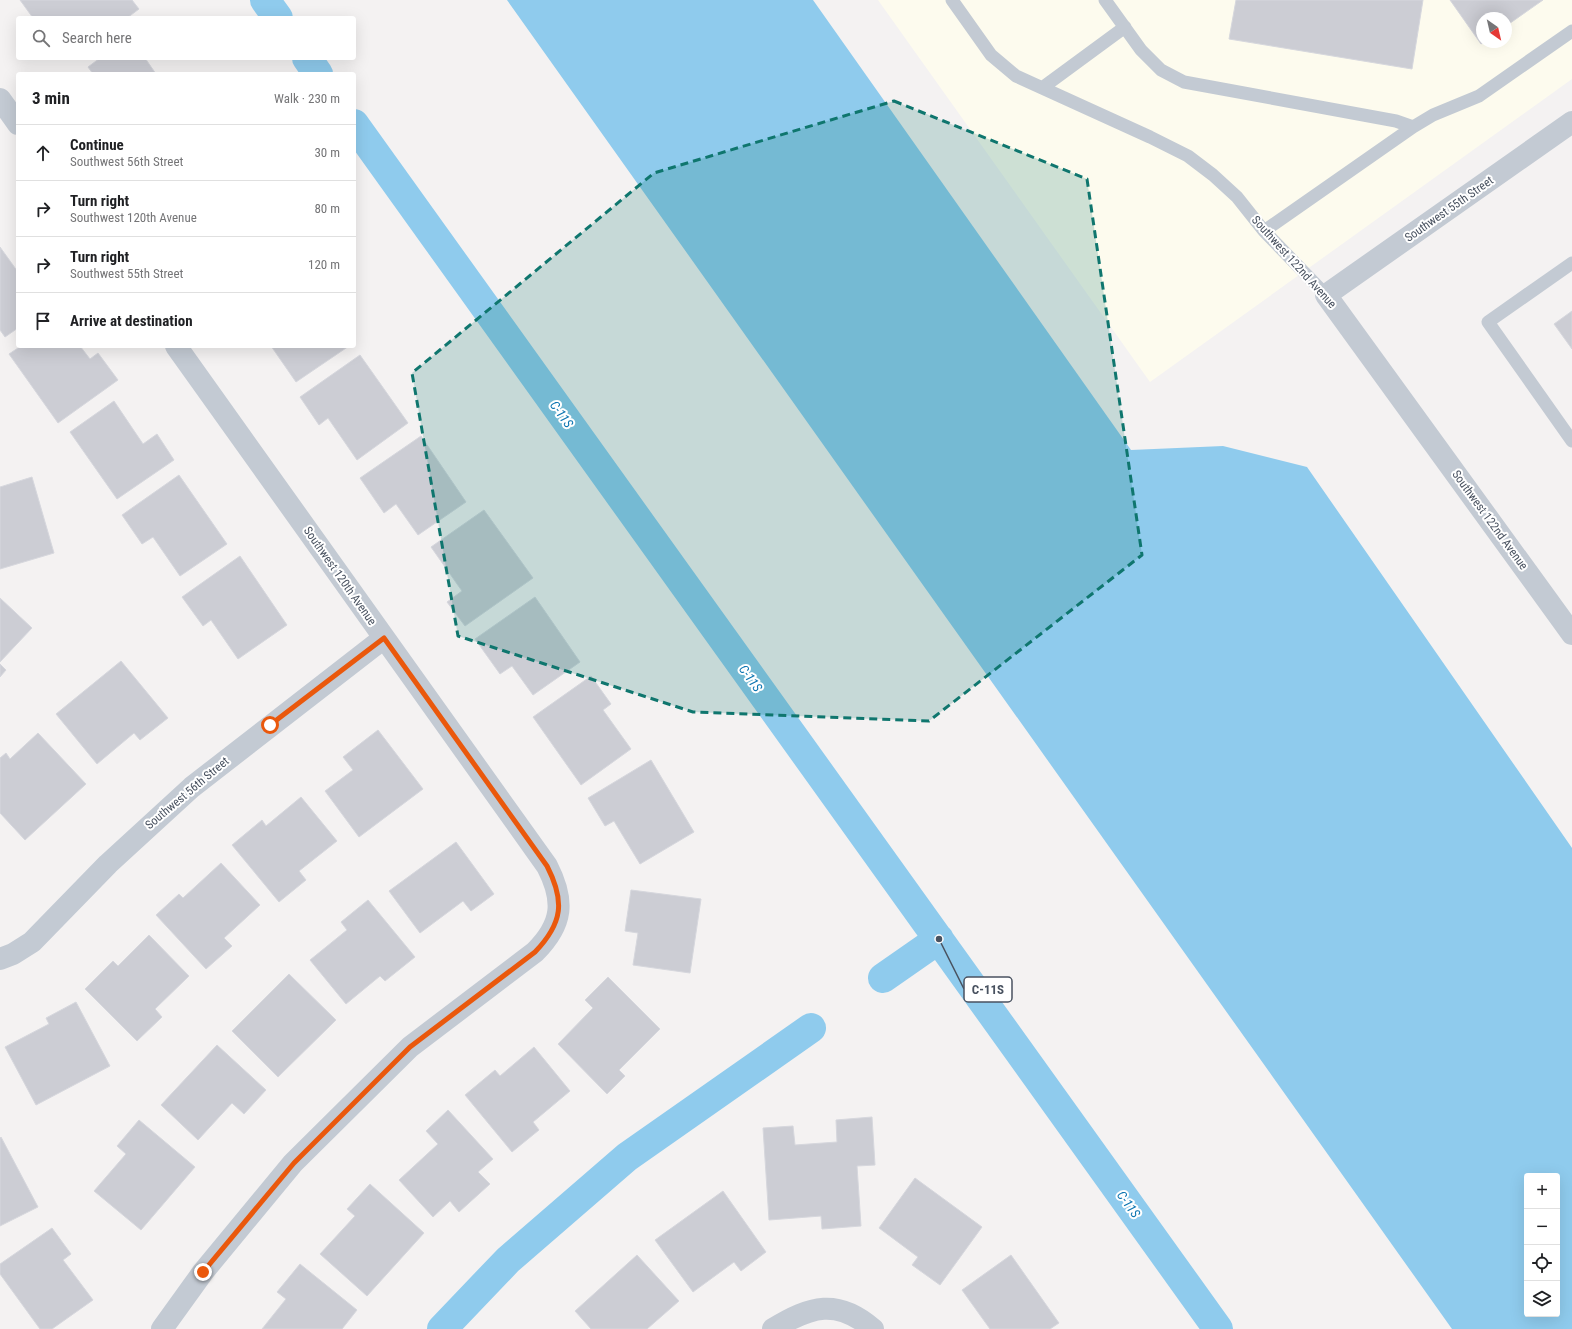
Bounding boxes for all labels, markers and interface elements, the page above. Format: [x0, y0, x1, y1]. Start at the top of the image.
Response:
north arrow [1476, 12, 1512, 48]
search box [16, 16, 356, 60]
icon: search [30, 27, 52, 49]
text: Search here [62, 29, 132, 47]
text: 3 min [32, 88, 70, 108]
text: Walk · 230 m [274, 91, 340, 106]
text: Continue [70, 136, 124, 154]
icon: ahead [32, 142, 54, 164]
text: 30 m [314, 145, 340, 160]
text: Southwest 56th Street [70, 154, 183, 169]
street label: Southwest 55th Street [1402, 173, 1496, 245]
text: Turn right [70, 192, 129, 210]
icon: right [32, 198, 54, 220]
text: 80 m [314, 201, 340, 216]
text: Southwest 120th Avenue [70, 210, 197, 225]
street label: Southwest 122nd Avenue [1249, 213, 1339, 311]
text: Turn right [70, 248, 129, 266]
icon: right [32, 254, 54, 276]
text: 120 m [308, 257, 340, 272]
text: Southwest 55th Street [70, 266, 183, 281]
icon: arrive [32, 310, 54, 332]
text: Arrive at destination [70, 312, 193, 330]
water label: C-11S [547, 398, 577, 431]
street label: Southwest 122nd Avenue [1449, 468, 1531, 573]
street label: Southwest 120th Avenue [301, 524, 380, 628]
water label: C-11S [736, 662, 766, 695]
route start [261, 716, 279, 734]
street label: Southwest 56th Street [142, 754, 232, 832]
callout: C-11S [964, 977, 1012, 1002]
text: C-11S [972, 982, 1004, 997]
map controls [1524, 1173, 1560, 1317]
button: + [1524, 1173, 1560, 1209]
water label: C-11S [1114, 1188, 1144, 1221]
button: − [1524, 1209, 1560, 1245]
button: locate [1524, 1245, 1560, 1281]
route end [194, 1263, 212, 1281]
button: layers [1524, 1281, 1560, 1317]

